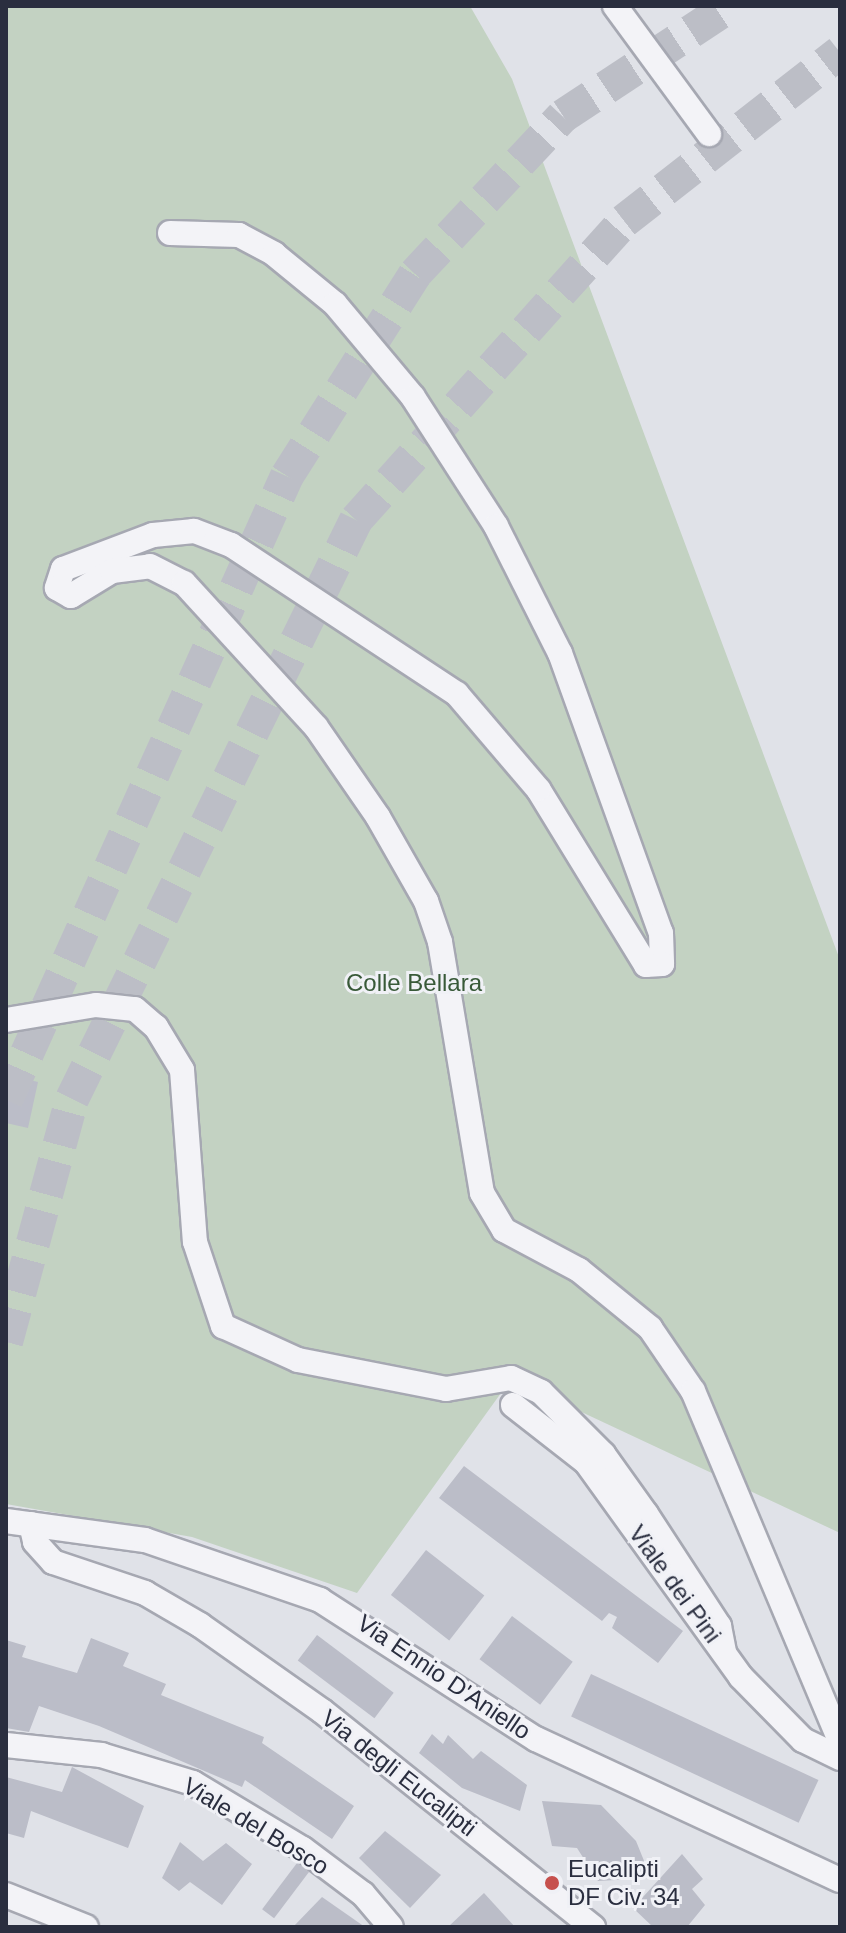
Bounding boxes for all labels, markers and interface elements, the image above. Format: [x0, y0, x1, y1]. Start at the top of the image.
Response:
park label: Colle Bellara [346, 969, 482, 997]
street label: Viale dei Pini [623, 1520, 727, 1648]
street label: Via Ennio D'Aniello [352, 1608, 536, 1746]
street label: Via degli Eucalipti [316, 1703, 482, 1843]
street label: Viale del Bosco [178, 1771, 334, 1881]
place label: Eucalipti DF Civ. 34 [568, 1855, 680, 1911]
marker: Eucalipti DF Civ. 34 [543, 1874, 561, 1892]

